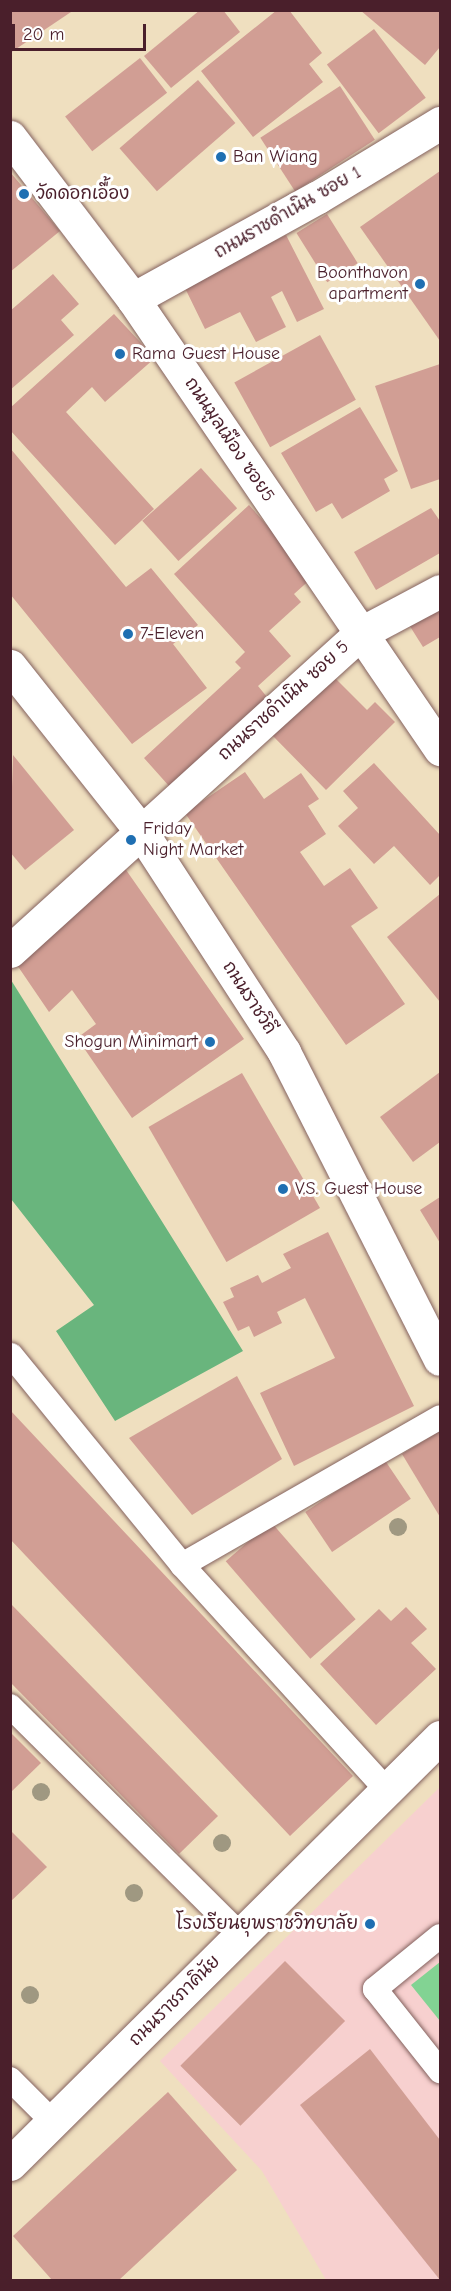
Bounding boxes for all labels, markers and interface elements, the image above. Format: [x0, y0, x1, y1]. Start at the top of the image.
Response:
scale bar [15, 12, 148, 50]
text: 20 m [23, 24, 64, 45]
place label: Ban Wiang [233, 146, 318, 168]
marker: Ban Wiang [214, 150, 228, 164]
street label: ถนนราชดำเนิน ซอย 1 [211, 162, 365, 264]
place label: วัดดอกเอื้อง [36, 183, 129, 205]
marker: วัดดอกเอื้อง [17, 187, 31, 201]
place label: Boonthavon apartment [317, 263, 408, 306]
marker: Boonthavon apartment [413, 277, 427, 291]
place label: Rama Guest House [132, 343, 280, 365]
marker: Rama Guest House [113, 347, 127, 361]
street label: ถนนมูลเมือง ซอย5 [179, 374, 279, 506]
place label: 7-Eleven [140, 623, 204, 645]
marker: 7-Eleven [121, 627, 135, 641]
street label: ถนนราชดำเนิน ซอย 5 [214, 637, 354, 765]
place label: Friday Night Market [143, 819, 243, 862]
marker: Friday Night Market [124, 833, 138, 847]
street label: ถนนราชวิถี [217, 957, 281, 1039]
place label: Shogun Minimart [65, 1031, 198, 1053]
marker: Shogun Minimart [203, 1035, 217, 1049]
place label: V.S. Guest House [295, 1178, 422, 1200]
marker: V.S. Guest House [276, 1182, 290, 1196]
place label: โรงเรียนยุพราชวิทยาลัย [176, 1913, 358, 1935]
marker: โรงเรียนยุพราชวิทยาลัย [363, 1917, 377, 1931]
street label: ถนนราชภาคินัย [125, 1951, 225, 2051]

